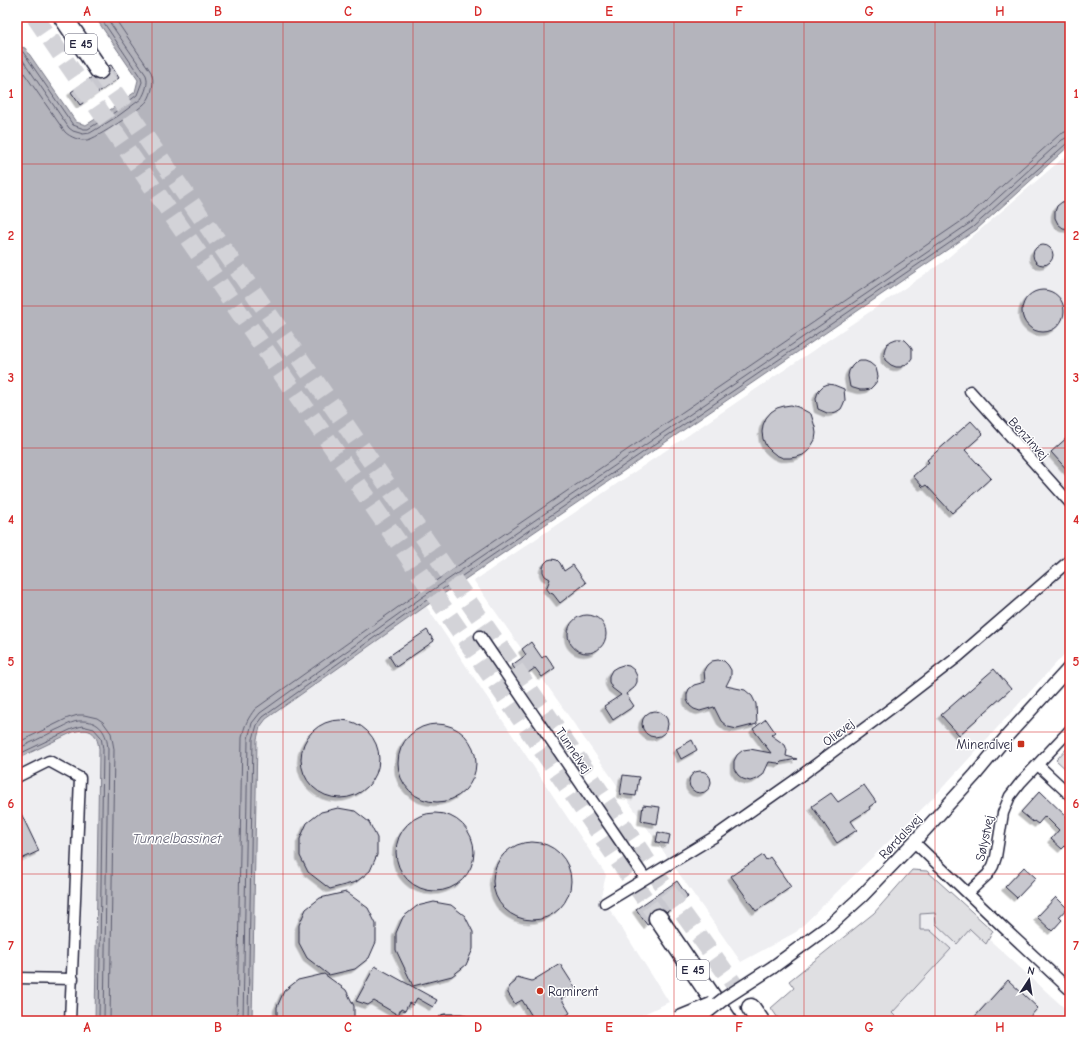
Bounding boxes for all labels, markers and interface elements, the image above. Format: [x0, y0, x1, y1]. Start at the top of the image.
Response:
text: A [83, 4, 91, 19]
text: B [214, 4, 222, 19]
text: C [344, 4, 352, 19]
text: D [474, 4, 482, 19]
text: E [605, 4, 613, 19]
text: F [735, 4, 743, 19]
text: G [864, 4, 874, 19]
text: H [995, 4, 1005, 19]
road number: E 45 [65, 34, 97, 54]
text: 1 [8, 86, 14, 101]
text: 1 [1073, 86, 1079, 101]
text: 2 [8, 228, 14, 243]
text: 2 [1073, 228, 1079, 243]
text: 3 [8, 370, 14, 385]
text: 3 [1073, 370, 1079, 385]
street label: Benzinvej [1006, 414, 1052, 463]
text: 4 [8, 512, 14, 527]
text: 4 [1073, 512, 1079, 527]
text: 5 [8, 654, 15, 669]
text: 5 [1073, 654, 1080, 669]
street label: Olievej [820, 716, 857, 749]
street label: Tunnelvej [553, 725, 594, 776]
place label: Mineralvej [956, 737, 1013, 752]
marker: Mineralvej [1016, 739, 1026, 749]
text: 6 [8, 796, 15, 811]
text: 6 [1073, 796, 1080, 811]
street label: Rørdalsvej [876, 811, 925, 862]
street label: Sølystvej [972, 814, 997, 862]
water label: Tunnelbassinet [133, 830, 223, 847]
text: 7 [8, 938, 14, 953]
text: 7 [1073, 938, 1079, 953]
road number: E 45 [677, 960, 709, 980]
north arrow [1009, 960, 1049, 1000]
text: N [1026, 964, 1036, 978]
place label: Ramirent [548, 984, 600, 999]
marker: Ramirent [535, 986, 545, 996]
text: A [83, 1020, 91, 1035]
text: B [214, 1020, 222, 1035]
text: C [344, 1020, 352, 1035]
text: D [474, 1020, 482, 1035]
text: E [605, 1020, 613, 1035]
text: F [735, 1020, 743, 1035]
text: G [864, 1020, 874, 1035]
text: H [995, 1020, 1005, 1035]

